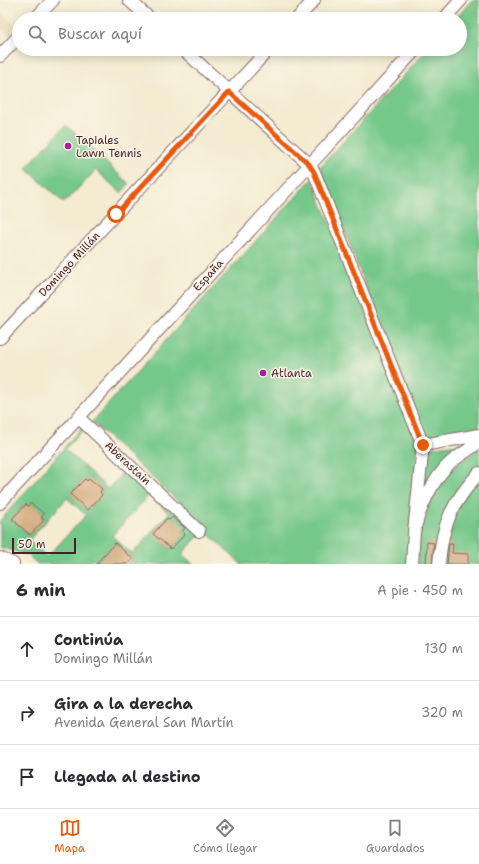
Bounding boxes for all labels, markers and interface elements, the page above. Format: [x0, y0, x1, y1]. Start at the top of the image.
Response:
search box [12, 12, 467, 56]
icon: search [26, 23, 48, 45]
text: Buscar aquí [58, 24, 142, 44]
place label: Tapiales Lawn Tennis [76, 133, 142, 161]
marker: Tapiales Lawn Tennis [63, 141, 73, 151]
route start [107, 205, 125, 223]
street label: Domingo Millán [35, 228, 104, 300]
street label: España [190, 256, 227, 295]
place label: Atlanta [271, 366, 312, 381]
marker: Atlanta [258, 368, 268, 378]
route end [414, 436, 432, 454]
street label: Aberastain [101, 438, 154, 489]
scale bar [12, 536, 76, 555]
text: 50 m [18, 537, 46, 552]
text: 6 min [16, 579, 66, 601]
text: A pie · 450 m [377, 582, 463, 599]
text: Continúa [54, 630, 123, 650]
icon: ahead [16, 638, 38, 660]
text: 130 m [425, 640, 463, 657]
text: Domingo Millán [54, 650, 153, 667]
text: Gira a la derecha [54, 694, 193, 714]
icon: right [16, 702, 38, 724]
text: 320 m [421, 704, 463, 721]
text: Avenida General San Martín [54, 714, 234, 731]
icon: arrive [16, 766, 38, 788]
text: Llegada al destino [54, 767, 201, 787]
tab: Mapa [54, 817, 85, 856]
tab: Cómo llegar [193, 817, 257, 856]
tab: Guardados [366, 817, 425, 856]

